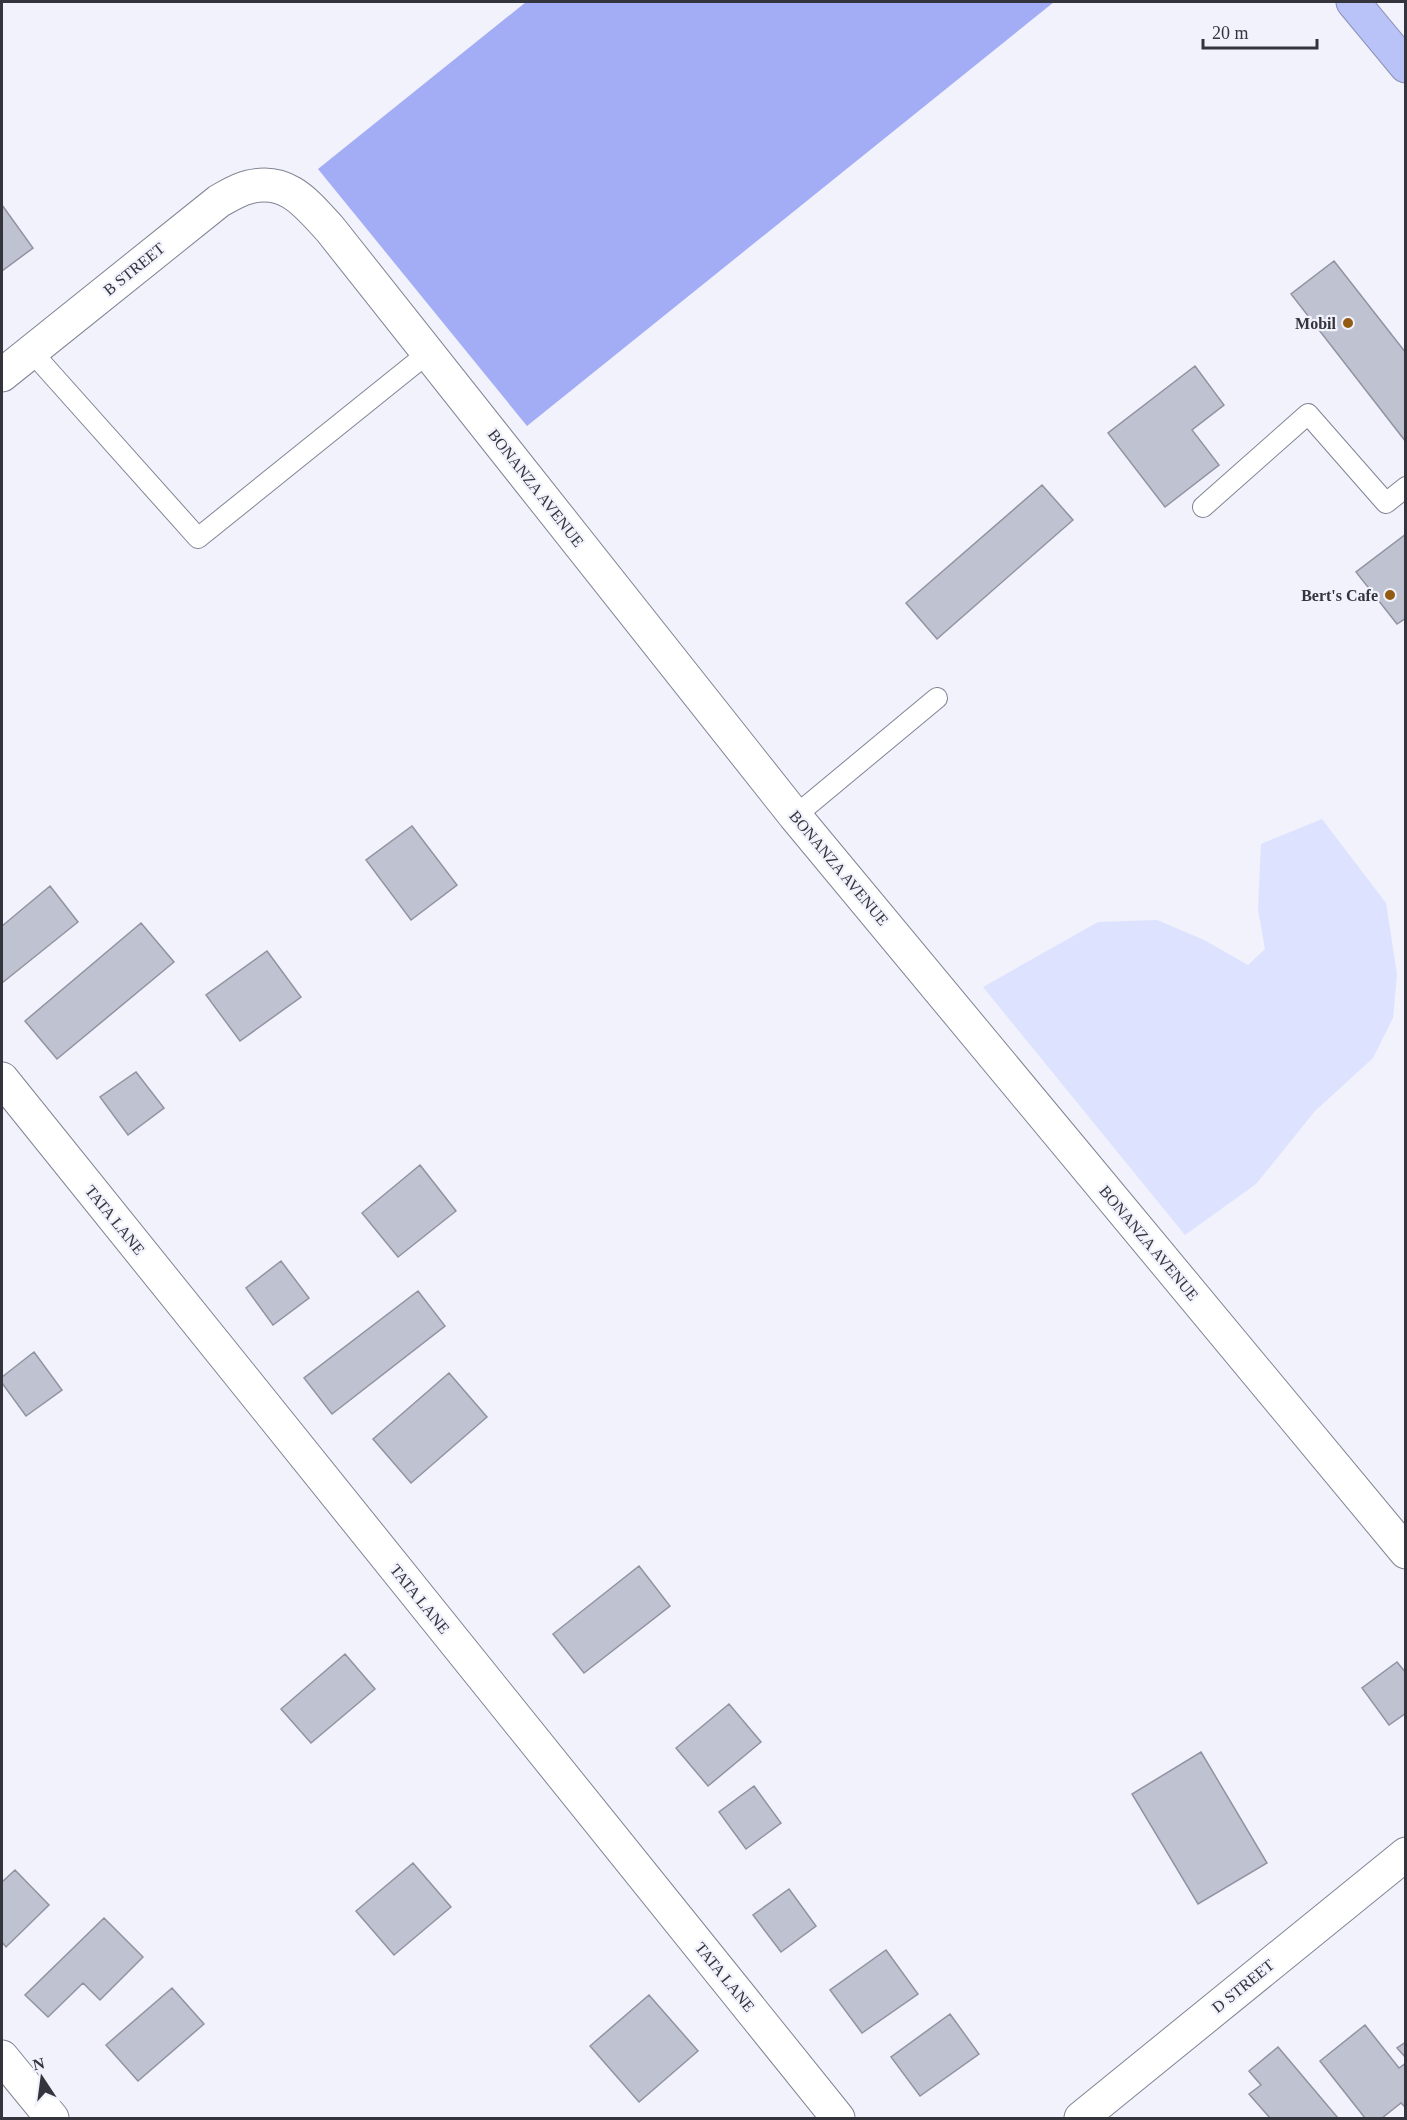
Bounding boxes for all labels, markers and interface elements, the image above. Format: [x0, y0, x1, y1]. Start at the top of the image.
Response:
scale bar [1203, 12, 1317, 50]
text: 20 m [1212, 23, 1249, 43]
street label: B STREET [100, 239, 168, 299]
place label: Mobil [1295, 315, 1337, 332]
marker: Mobil [1341, 316, 1355, 330]
street label: BONANZA AVENUE [485, 426, 587, 550]
place label: Bert's Cafe [1301, 587, 1378, 604]
marker: Bert's Cafe [1383, 588, 1397, 602]
street label: BONANZA AVENUE [786, 807, 892, 929]
street label: TATA LANE [82, 1182, 148, 1258]
street label: BONANZA AVENUE [1096, 1182, 1202, 1304]
street label: TATA LANE [387, 1561, 453, 1637]
street label: TATA LANE [692, 1939, 758, 2015]
street label: D STREET [1209, 1956, 1277, 2016]
north arrow [12, 2048, 72, 2108]
text: N [31, 2054, 47, 2073]

